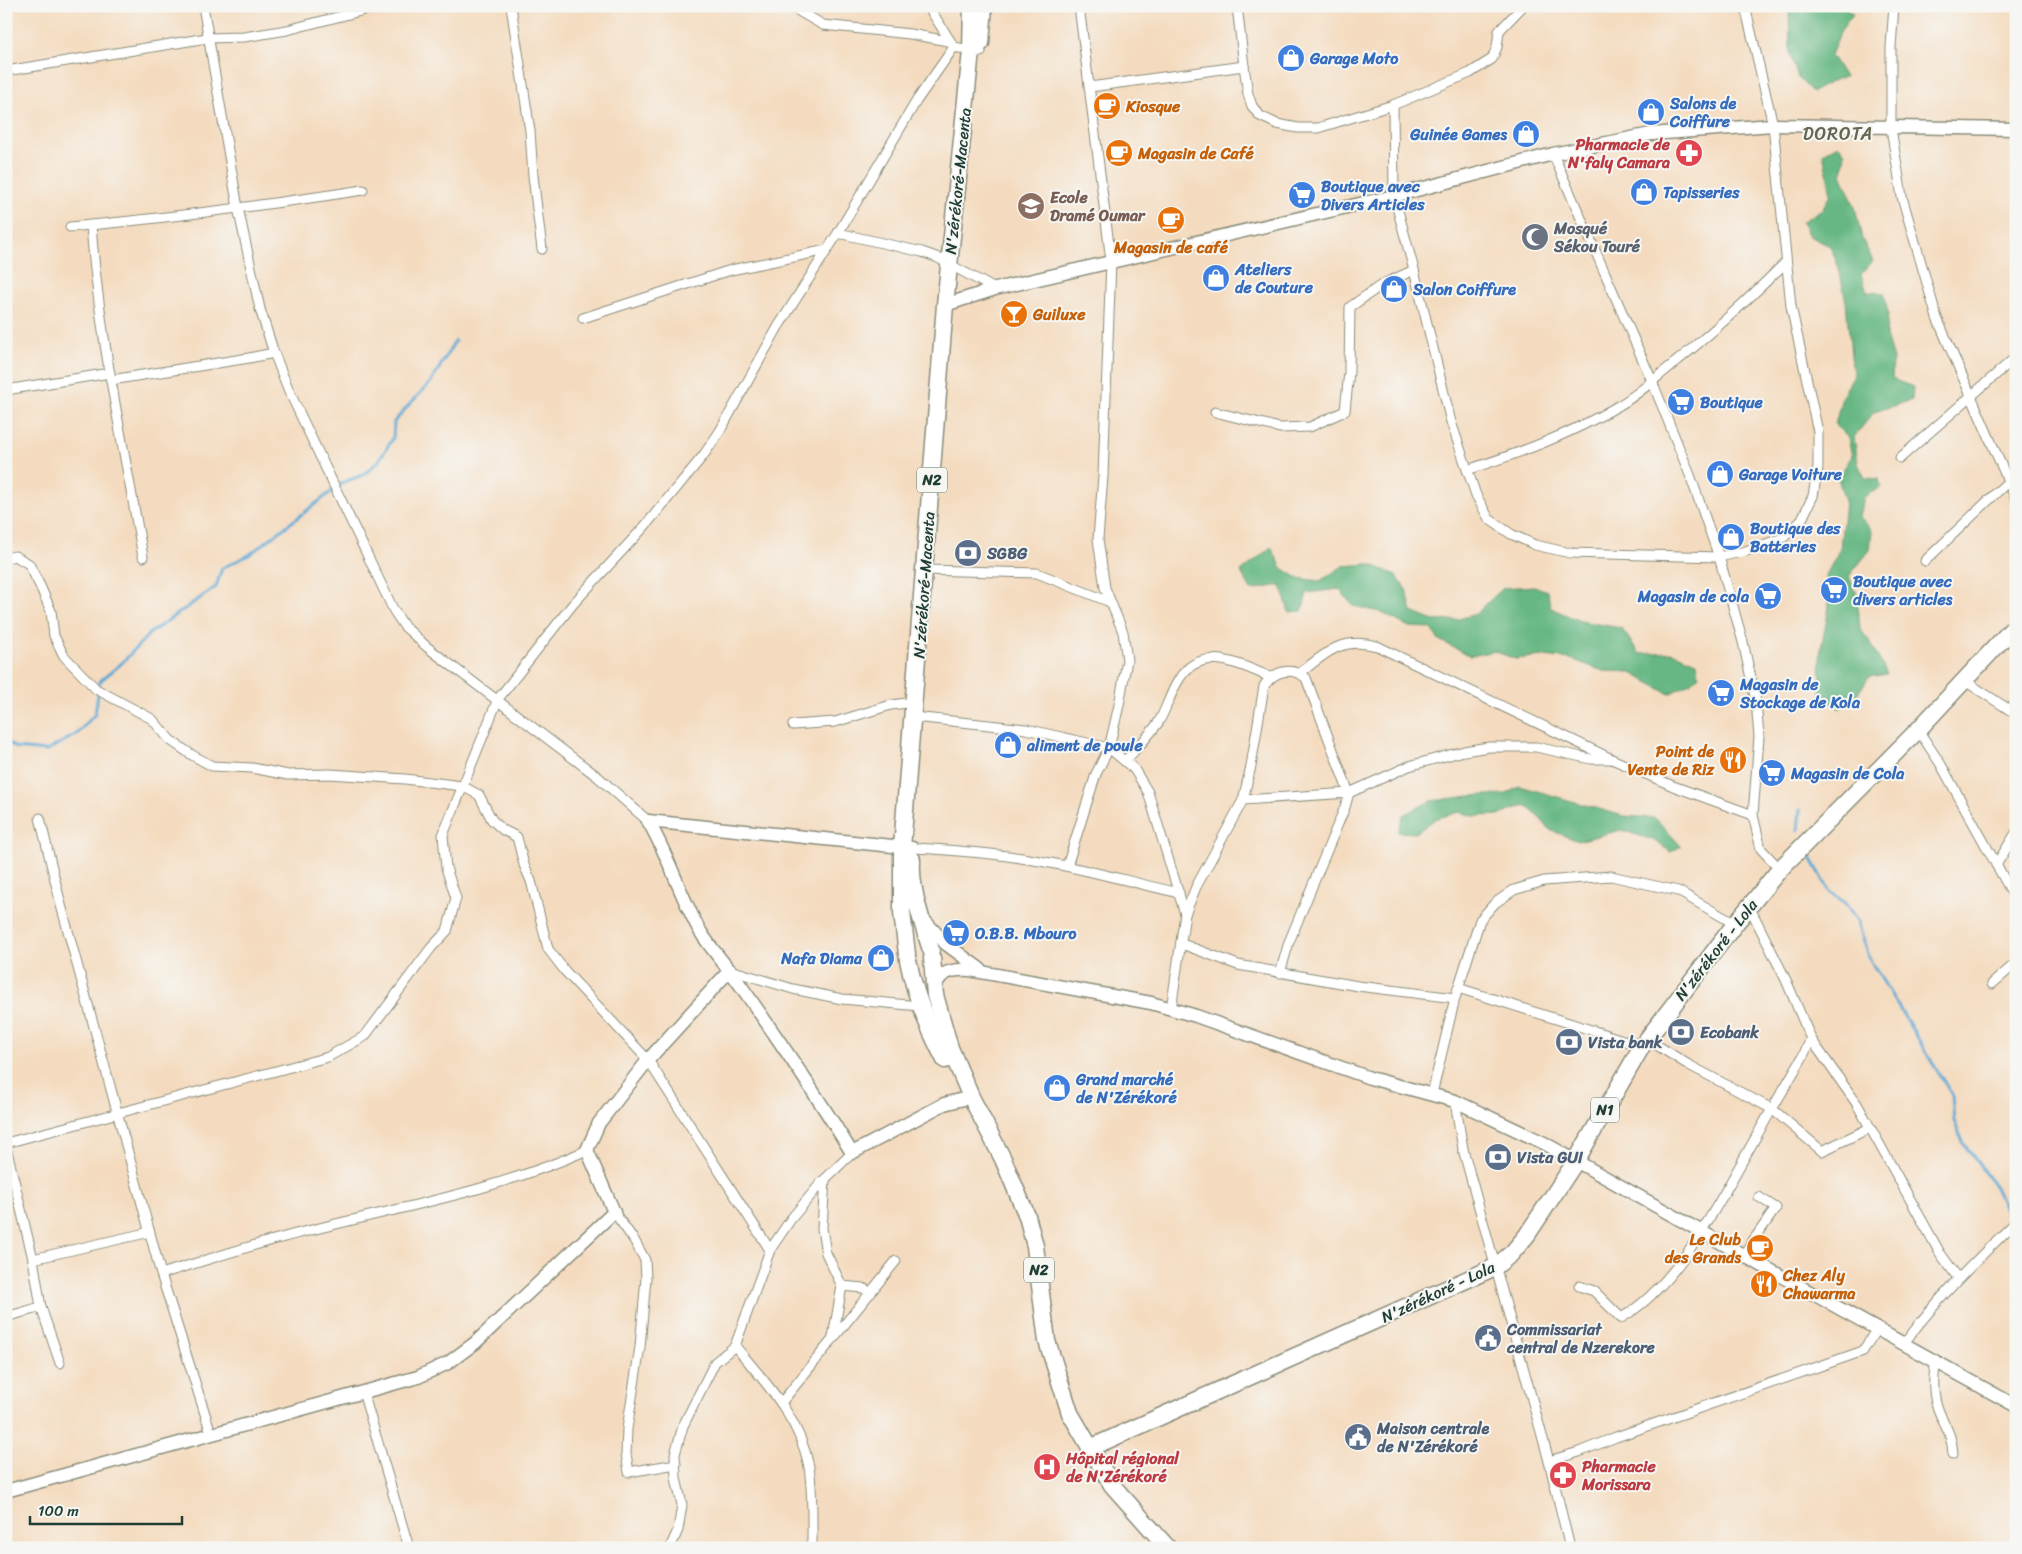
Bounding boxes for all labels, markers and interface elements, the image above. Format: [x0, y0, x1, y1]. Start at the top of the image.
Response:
shop icon: Garage Moto [1276, 43, 1306, 73]
place label: Garage Moto [1309, 44, 1399, 73]
place label: Salons de Coiffure [1669, 89, 1737, 136]
cafe icon: Kiosque [1092, 91, 1122, 121]
place label: Kiosque [1125, 92, 1181, 121]
shop icon: Salons de Coiffure [1636, 97, 1666, 127]
street label: N'zérékoré-Macenta [936, 106, 980, 256]
district label: DOROTA [1803, 118, 1873, 150]
shop icon: Guinée Games [1511, 119, 1541, 149]
place label: Guinée Games [1409, 120, 1507, 149]
place label: Pharmacie de N'faly Camara [1567, 130, 1671, 177]
cafe icon: Magasin de Café [1104, 138, 1134, 168]
pharmacy icon: Pharmacie de N'faly Camara [1674, 138, 1704, 168]
place label: Magasin de Café [1137, 139, 1255, 168]
place label: Boutique avec Divers Articles [1321, 172, 1425, 219]
shop icon: Tapisseries [1629, 177, 1659, 207]
place label: Tapisseries [1663, 178, 1740, 207]
supermarket icon: Boutique avec Divers Articles [1287, 180, 1317, 210]
place label: Ecole Dramé Oumar [1050, 183, 1146, 230]
school or university icon: Ecole Dramé Oumar [1016, 191, 1046, 221]
cafe icon: Magasin de café [1156, 205, 1186, 235]
place label: Mosqué Sékou Touré [1553, 214, 1641, 261]
mosque icon: Mosqué Sékou Touré [1520, 222, 1550, 252]
place label: Magasin de café [1113, 233, 1229, 262]
place label: Ateliers de Couture [1234, 255, 1314, 302]
shop icon: Ateliers de Couture [1201, 263, 1231, 293]
shop icon: Salon Coiffure [1379, 274, 1409, 304]
place label: Salon Coiffure [1412, 275, 1516, 304]
bar icon: Guiluxe [999, 299, 1029, 329]
place label: Guiluxe [1032, 300, 1086, 329]
supermarket icon: Boutique [1666, 387, 1696, 417]
place label: Boutique [1700, 388, 1764, 417]
shop icon: Garage Voiture [1705, 459, 1735, 489]
place label: Garage Voiture [1738, 460, 1843, 489]
road number: N2 [917, 468, 947, 492]
street label: N'zérékoré-Macenta [904, 511, 944, 659]
place label: Boutique des Batteries [1750, 514, 1841, 561]
shop icon: Boutique des Batteries [1716, 522, 1746, 552]
bank icon: SGBG [953, 538, 983, 568]
place label: SGBG [986, 539, 1028, 568]
place label: Boutique avec divers articles [1853, 567, 1953, 614]
supermarket icon: Boutique avec divers articles [1819, 575, 1849, 605]
supermarket icon: Magasin de cola [1753, 581, 1783, 611]
place label: Magasin de cola [1637, 582, 1750, 611]
place label: Magasin de Stockage de Kola [1739, 670, 1861, 717]
supermarket icon: Magasin de Stockage de Kola [1706, 678, 1736, 708]
shop icon: aliment de poule [993, 730, 1023, 760]
place label: aliment de poule [1026, 731, 1143, 760]
place label: Point de Vente de Riz [1628, 737, 1715, 784]
restaurant icon: Point de Vente de Riz [1718, 745, 1748, 775]
supermarket icon: Magasin de Cola [1757, 758, 1787, 788]
place label: Magasin de Cola [1790, 759, 1905, 788]
street label: N'zérékoré - Lola [1667, 892, 1766, 1007]
supermarket icon: O.B.B. Mbouro [941, 918, 971, 948]
place label: O.B.B. Mbouro [974, 919, 1076, 948]
shop icon: Nafa Diama [866, 943, 896, 973]
place label: Nafa Diama [780, 944, 863, 973]
bank icon: Ecobank [1666, 1017, 1696, 1047]
place label: Ecobank [1700, 1018, 1759, 1047]
bank icon: Vista bank [1554, 1027, 1584, 1057]
place label: Vista bank [1588, 1028, 1663, 1057]
place label: Grand marché de N'Zérékoré [1075, 1065, 1178, 1112]
shop icon: Grand marché de N'Zérékoré [1042, 1073, 1072, 1103]
road number: N1 [1591, 1098, 1619, 1122]
bank icon: Vista GUI [1483, 1142, 1513, 1172]
place label: Vista GUI [1517, 1143, 1584, 1172]
place label: Le Club des Grands [1665, 1225, 1741, 1272]
cafe icon: Le Club des Grands [1745, 1233, 1775, 1263]
street label: N'zérékoré - Lola [1376, 1252, 1501, 1331]
road number: N2 [1024, 1258, 1054, 1282]
place label: Chez Aly Chawarma [1782, 1261, 1856, 1308]
restaurant icon: Chez Aly Chawarma [1749, 1269, 1779, 1299]
place label: Commissariat central de Nzerekore [1506, 1315, 1656, 1362]
public building icon: Commissariat central de Nzerekore [1473, 1323, 1503, 1353]
place label: Maison centrale de N'Zérékoré [1376, 1414, 1490, 1461]
public building icon: Maison centrale de N'Zérékoré [1343, 1422, 1373, 1452]
place label: Hôpital régional de N'Zérékoré [1065, 1444, 1180, 1491]
hospital icon: Hôpital régional de N'Zérékoré [1032, 1452, 1062, 1482]
place label: Pharmacie Morissara [1581, 1452, 1656, 1499]
pharmacy icon: Pharmacie Morissara [1548, 1460, 1578, 1490]
scale bar [30, 1494, 182, 1526]
text: 100 m [38, 1498, 79, 1524]

